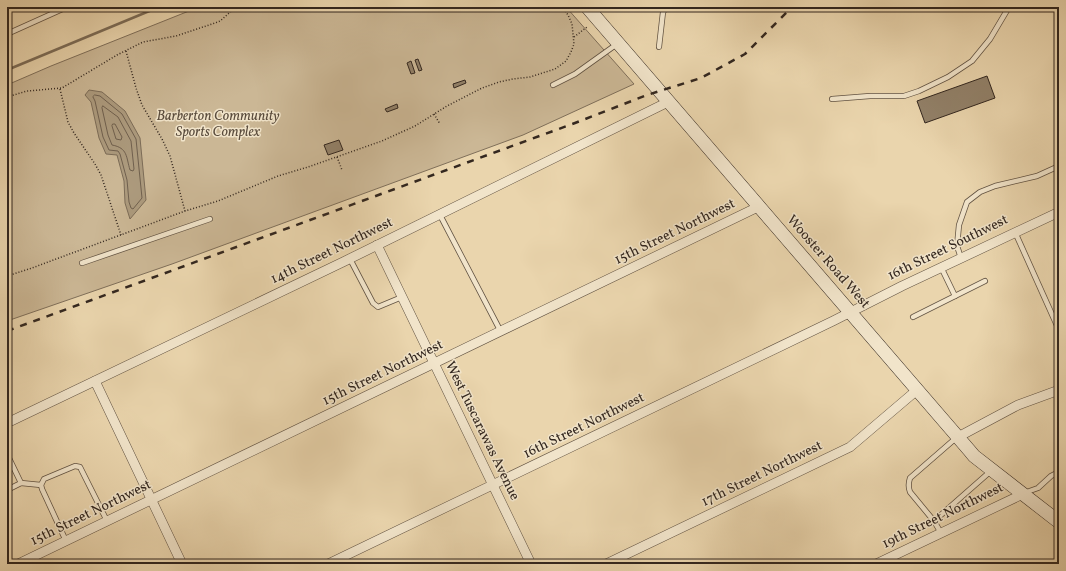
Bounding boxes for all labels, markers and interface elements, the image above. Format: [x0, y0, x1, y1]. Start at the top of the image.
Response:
park label: Barberton Community Sports Complex [157, 107, 280, 142]
street label: 15th Street Northwest [611, 194, 739, 270]
street label: 16th Street Southwest [884, 210, 1012, 285]
street label: Wooster Road West [782, 211, 874, 313]
street label: 14th Street Northwest [268, 213, 396, 289]
street label: 15th Street Northwest [319, 335, 447, 411]
street label: West Tuscarawas Avenue [440, 358, 524, 504]
street label: 16th Street Northwest [520, 388, 648, 464]
street label: 17th Street Northwest [698, 436, 826, 512]
street label: 15th Street Northwest [27, 475, 155, 551]
street label: 19th Street Northwest [879, 478, 1007, 554]

